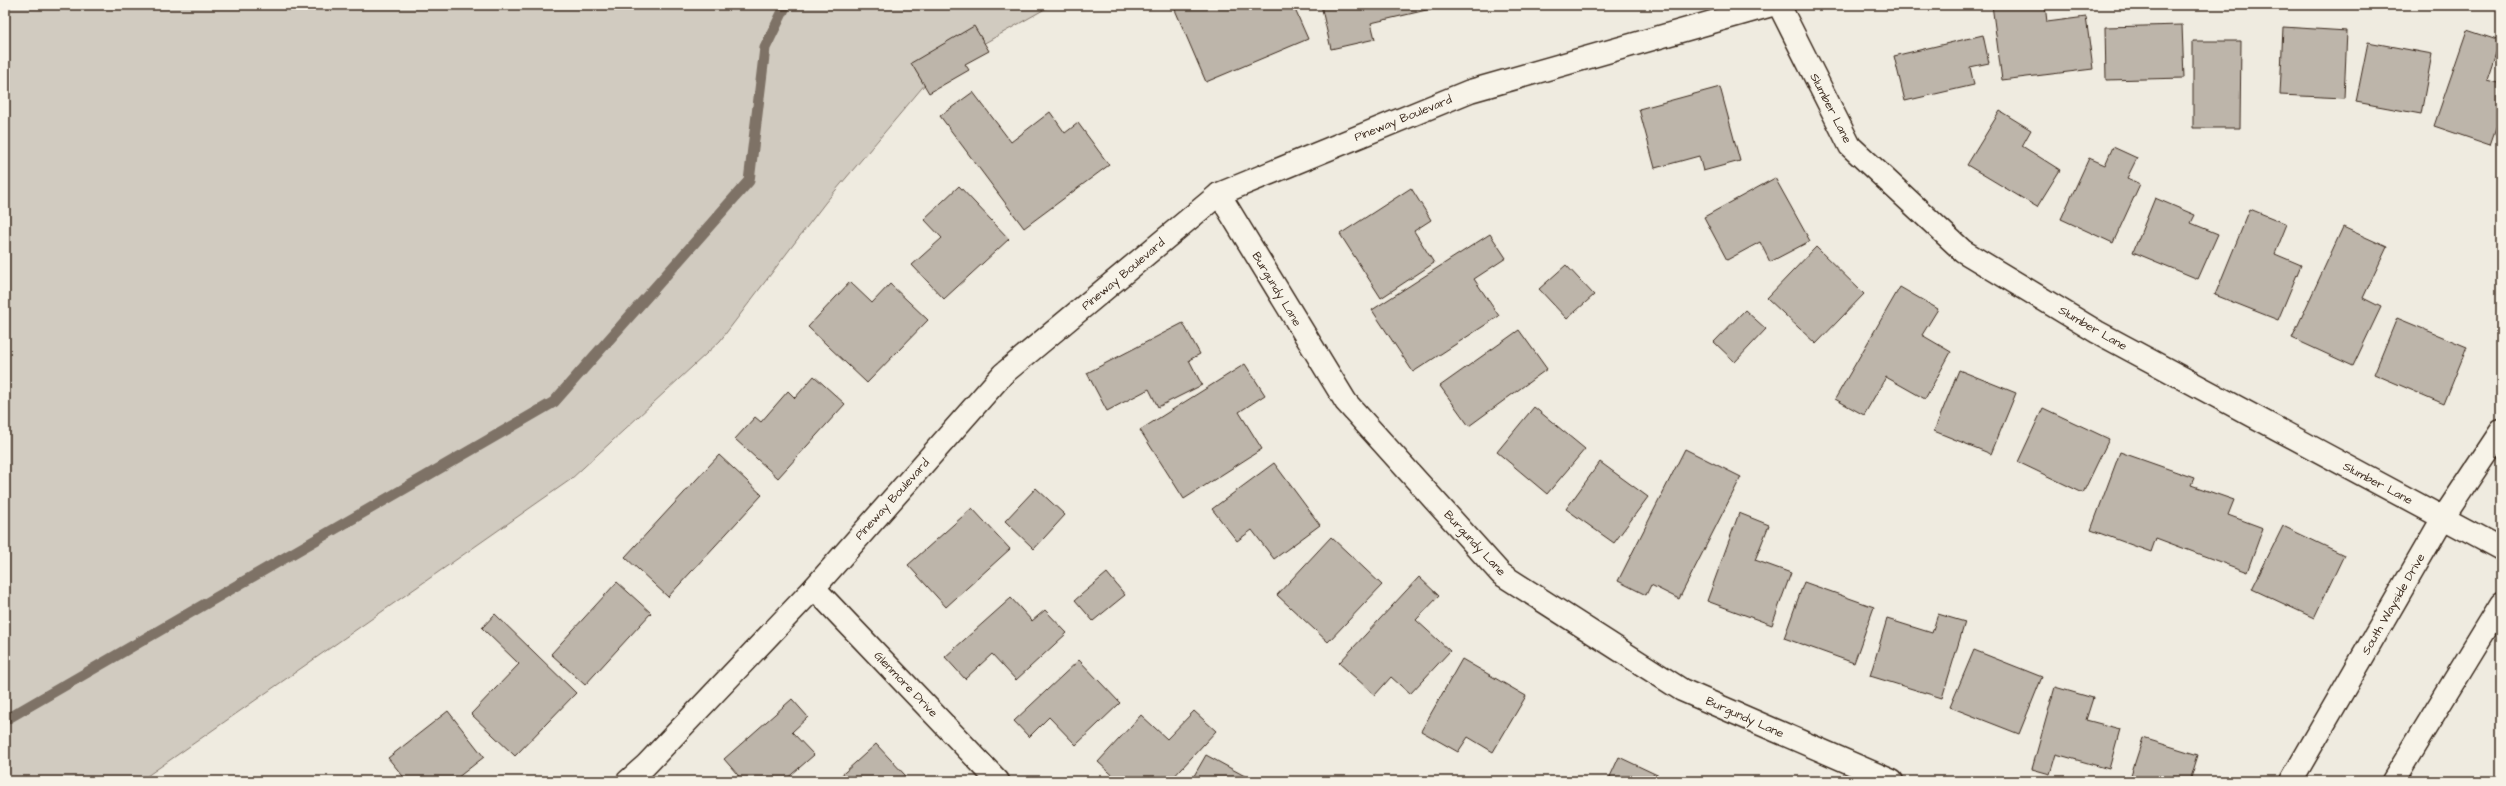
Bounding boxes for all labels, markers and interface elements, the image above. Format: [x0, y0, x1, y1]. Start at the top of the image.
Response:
street label: Slumber Lane [1806, 70, 1856, 147]
street label: Pineway Boulevard [1352, 91, 1455, 147]
street label: Pineway Boulevard [1078, 234, 1169, 315]
street label: Burgundy Lane [1247, 249, 1306, 331]
street label: Slumber Lane [2055, 302, 2131, 355]
street label: Pineway Boulevard [851, 455, 934, 544]
street label: Slumber Lane [2340, 458, 2416, 509]
street label: Burgundy Lane [1439, 507, 1510, 581]
street label: South Wayside Drive [2357, 550, 2431, 659]
street label: Glenmore Drive [870, 648, 942, 721]
street label: Burgundy Lane [1703, 693, 1787, 743]

